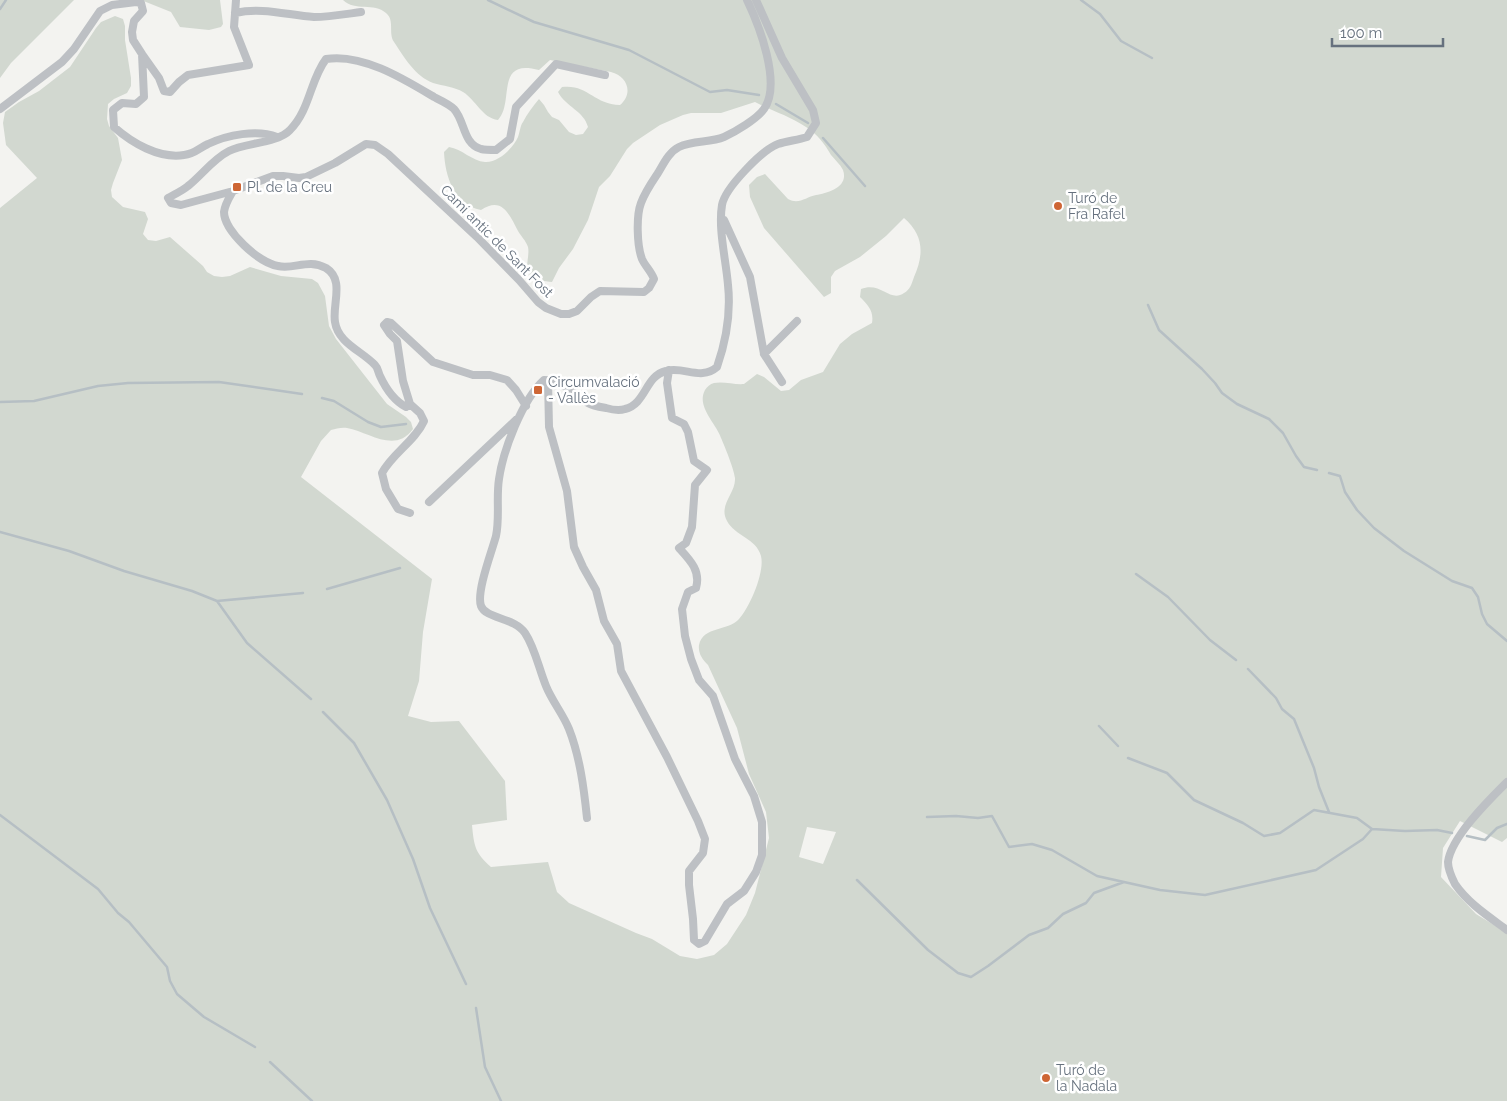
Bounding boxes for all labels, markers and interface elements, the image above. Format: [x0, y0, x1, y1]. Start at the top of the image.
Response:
scale bar [1332, 15, 1443, 47]
text: 100 m [1340, 24, 1382, 42]
place label: Pl. de la Creu [247, 179, 332, 195]
marker: Pl. de la Creu [231, 181, 243, 193]
street label: Camí antic de Sant Fost [438, 182, 557, 301]
place label: Turó de Fra Rafel [1068, 190, 1125, 222]
marker: Turó de Fra Rafel [1052, 200, 1064, 212]
place label: Circumvalació - Vallès [548, 374, 639, 406]
marker: Circumvalació - Vallès [532, 384, 544, 396]
place label: Turó de la Nadala [1056, 1062, 1117, 1094]
marker: Turó de la Nadala [1040, 1072, 1052, 1084]

